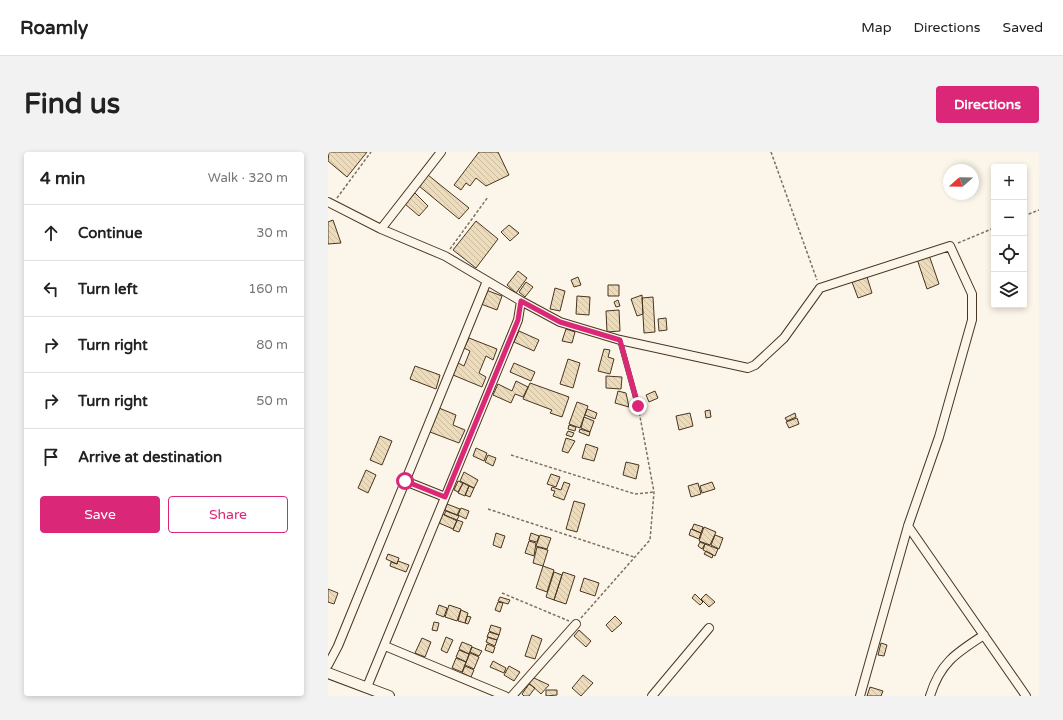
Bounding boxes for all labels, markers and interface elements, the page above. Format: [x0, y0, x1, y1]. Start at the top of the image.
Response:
text: Roamly [20, 17, 88, 39]
text: Map [861, 19, 892, 36]
text: Directions [914, 19, 981, 36]
text: Saved [1003, 19, 1043, 36]
button: Directions [936, 86, 1039, 123]
text: Find us [24, 87, 120, 121]
north arrow [943, 164, 979, 200]
map controls [991, 164, 1027, 308]
button: + [991, 164, 1027, 200]
text: 4 min [40, 168, 85, 189]
text: Walk · 320 m [208, 170, 288, 186]
button: − [991, 200, 1027, 236]
icon: ahead [40, 222, 62, 244]
text: Continue [78, 224, 142, 242]
text: 30 m [256, 225, 288, 241]
button: locate [991, 236, 1027, 272]
button: layers [991, 272, 1027, 308]
icon: left [40, 278, 62, 300]
text: Turn left [78, 280, 138, 298]
text: 160 m [248, 281, 288, 297]
icon: right [40, 334, 62, 356]
text: Turn right [78, 336, 148, 354]
text: 80 m [256, 337, 288, 353]
icon: right [40, 390, 62, 412]
text: Turn right [78, 392, 148, 410]
text: 50 m [256, 393, 288, 409]
route end [629, 397, 647, 415]
icon: arrive [40, 446, 62, 468]
text: Arrive at destination [78, 448, 222, 466]
route start [396, 472, 414, 490]
button: Save [40, 496, 160, 533]
button: Share [168, 496, 288, 533]

